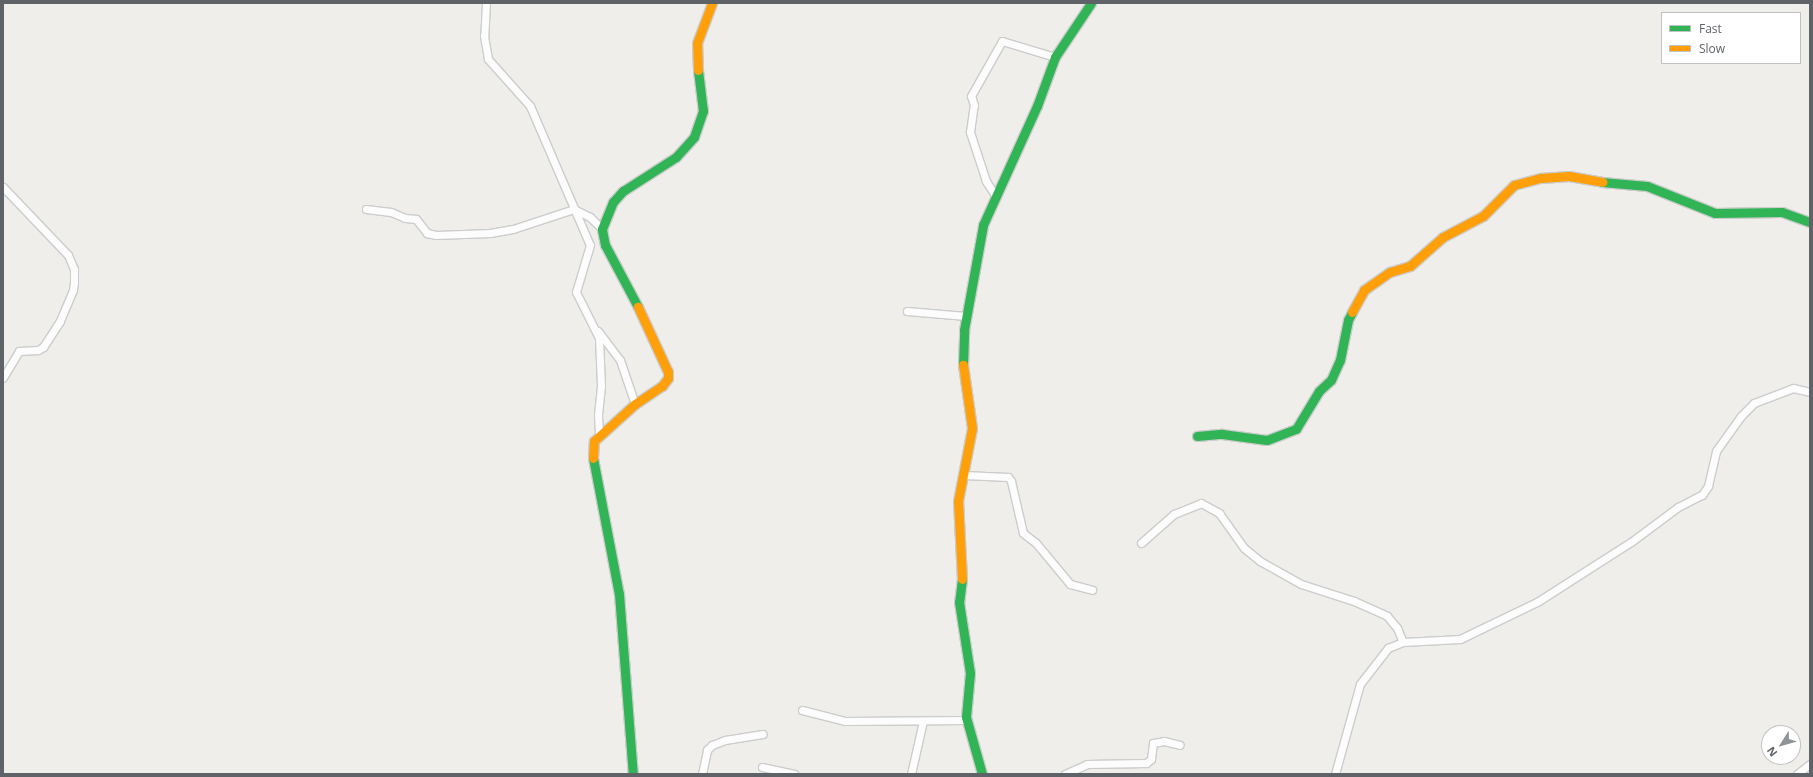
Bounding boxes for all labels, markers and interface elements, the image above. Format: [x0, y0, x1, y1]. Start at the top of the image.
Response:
legend [1661, 12, 1801, 64]
text: Fast [1699, 20, 1722, 37]
text: Slow [1699, 40, 1725, 57]
north arrow [1761, 725, 1801, 765]
text: N [1763, 744, 1781, 760]

